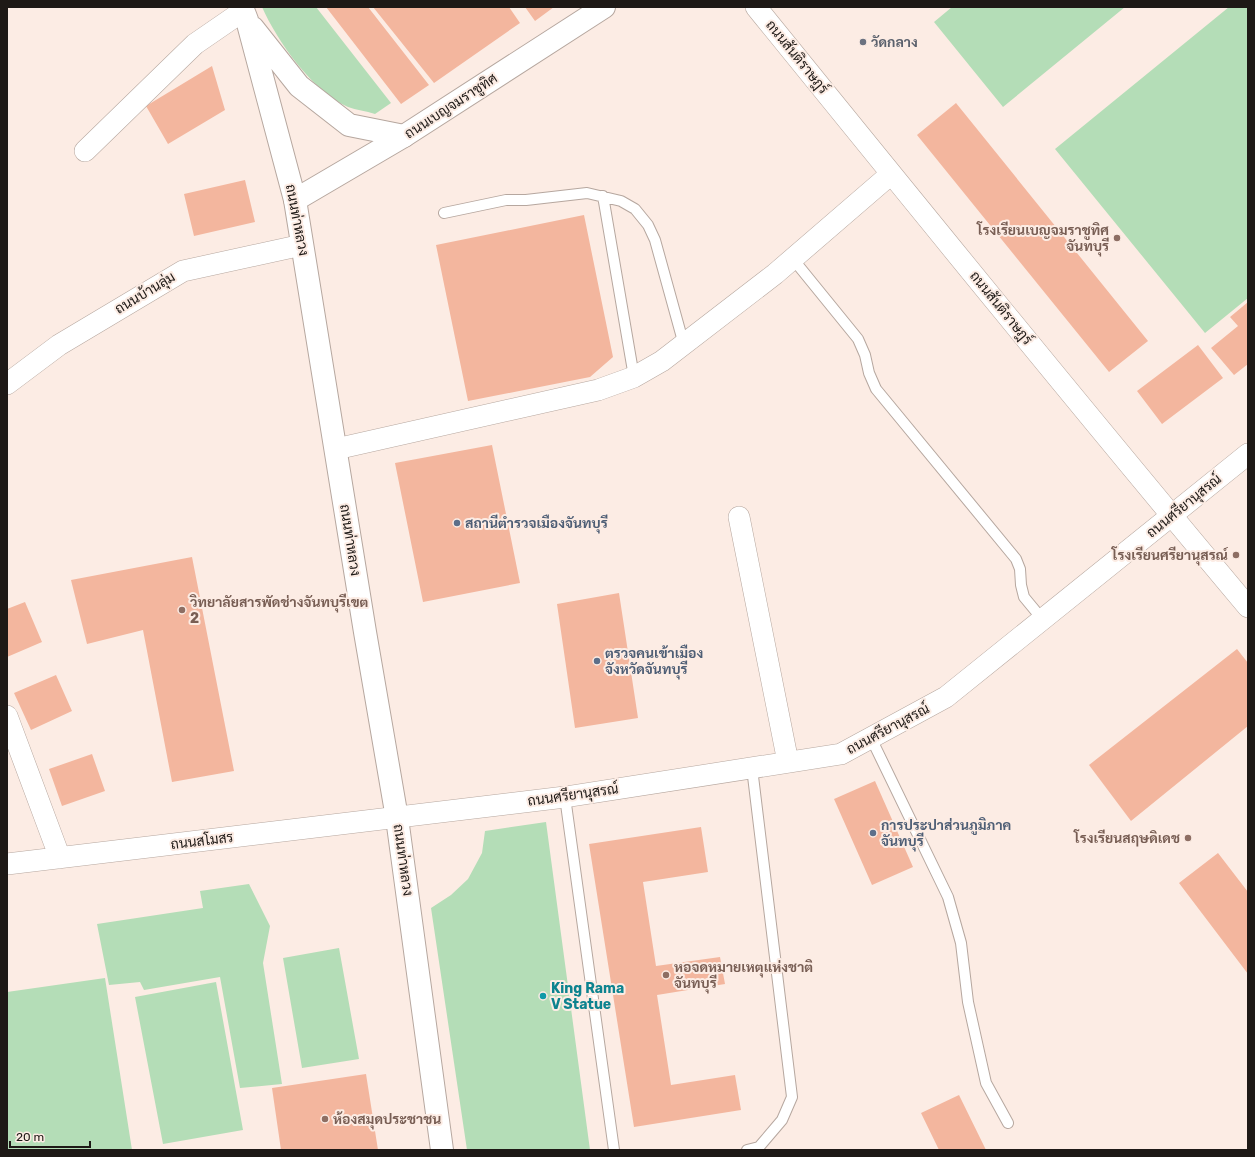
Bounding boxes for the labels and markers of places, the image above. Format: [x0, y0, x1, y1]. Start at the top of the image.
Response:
place label: วัดกลาง [871, 34, 918, 51]
marker: วัดกลาง [858, 37, 868, 47]
place label: โรงเรียนเบญจมราชูทิศ จันทบุรี [976, 221, 1110, 257]
marker: โรงเรียนเบญจมราชูทิศ จันทบุรี [1112, 233, 1122, 243]
place label: สถานีตำรวจเมืองจันทบุรี [465, 514, 608, 534]
marker: สถานีตำรวจเมืองจันทบุรี [452, 518, 462, 528]
place label: โรงเรียนศรียานุสรณ์ [1111, 546, 1229, 566]
marker: โรงเรียนศรียานุสรณ์ [1231, 550, 1241, 560]
place label: วิทยาลัยสารพัดช่างจันทบุรีเขต 2 [189, 593, 368, 627]
marker: วิทยาลัยสารพัดช่างจันทบุรีเขต 2 [177, 605, 187, 615]
place label: ตรวจคนเข้าเมือง จังหวัดจันทบุรี [605, 644, 703, 680]
marker: ตรวจคนเข้าเมือง จังหวัดจันทบุรี [592, 656, 602, 666]
place label: การประปาส่วนภูมิภาค จันทบุรี [881, 817, 1011, 852]
marker: การประปาส่วนภูมิภาค จันทบุรี [868, 828, 878, 838]
place label: โรงเรียนสฤษดิเดช [1073, 829, 1180, 847]
marker: โรงเรียนสฤษดิเดช [1183, 833, 1193, 843]
place label: หอจดหมายเหตุแห่งชาติ จันทบุรี [674, 959, 813, 994]
marker: หอจดหมายเหตุแห่งชาติ จันทบุรี [661, 970, 671, 980]
place label: King Rama V Statue [551, 980, 624, 1013]
marker: King Rama V Statue [538, 991, 548, 1001]
place label: ห้องสมุดประชาชน [333, 1111, 441, 1130]
marker: ห้องสมุดประชาชน [320, 1114, 330, 1124]

